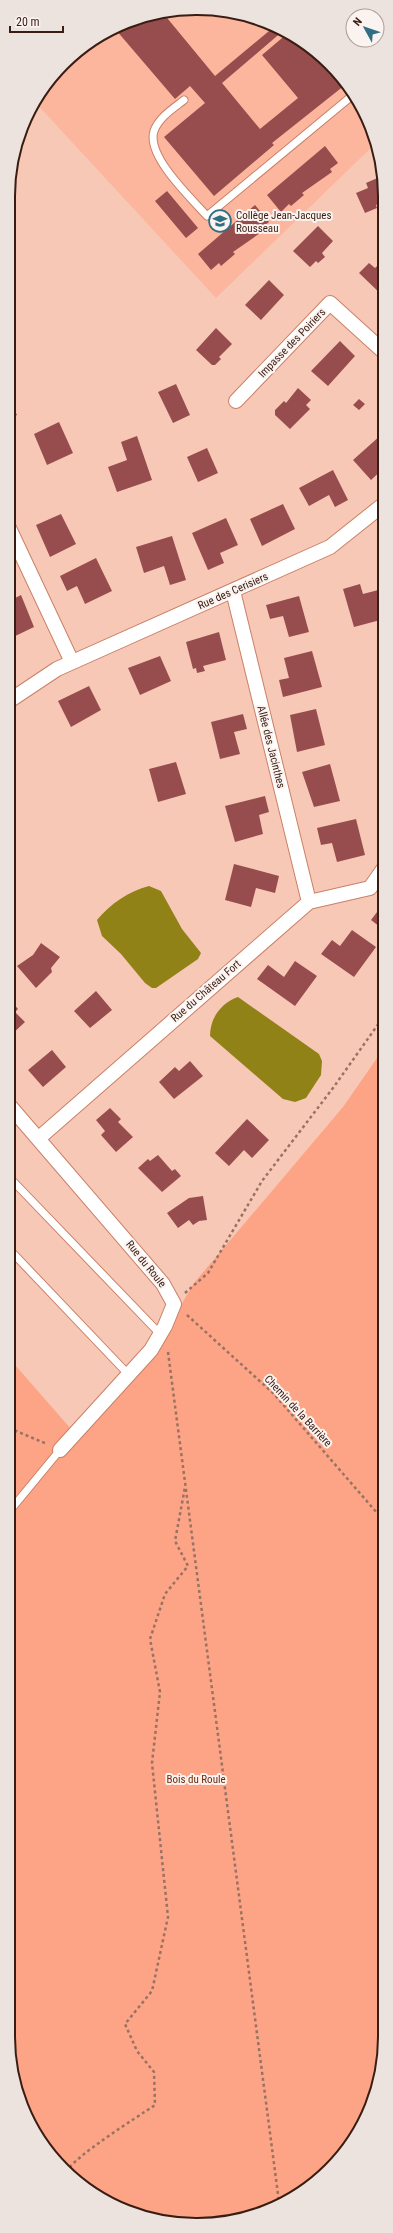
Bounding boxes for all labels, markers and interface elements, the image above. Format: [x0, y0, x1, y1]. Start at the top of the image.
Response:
scale bar [10, 8, 63, 34]
north arrow [345, 8, 385, 48]
text: 20 m [16, 15, 40, 29]
text: N [351, 15, 365, 29]
school or university icon: Collège Jean-Jacques Rousseau [207, 208, 233, 234]
place label: Collège Jean-Jacques Rousseau [236, 209, 332, 235]
street label: Impasse des Poiriers [256, 306, 328, 380]
street label: Rue des Cerisiers [196, 570, 270, 612]
street label: Allée des Jacinthes [254, 704, 288, 790]
street label: Rue du Château Fort [169, 957, 243, 1025]
street label: Rue du Roule [123, 1238, 169, 1290]
street label: Chemin de la Barrière [262, 1373, 334, 1449]
park label: Bois du Roule [166, 1773, 226, 1786]

